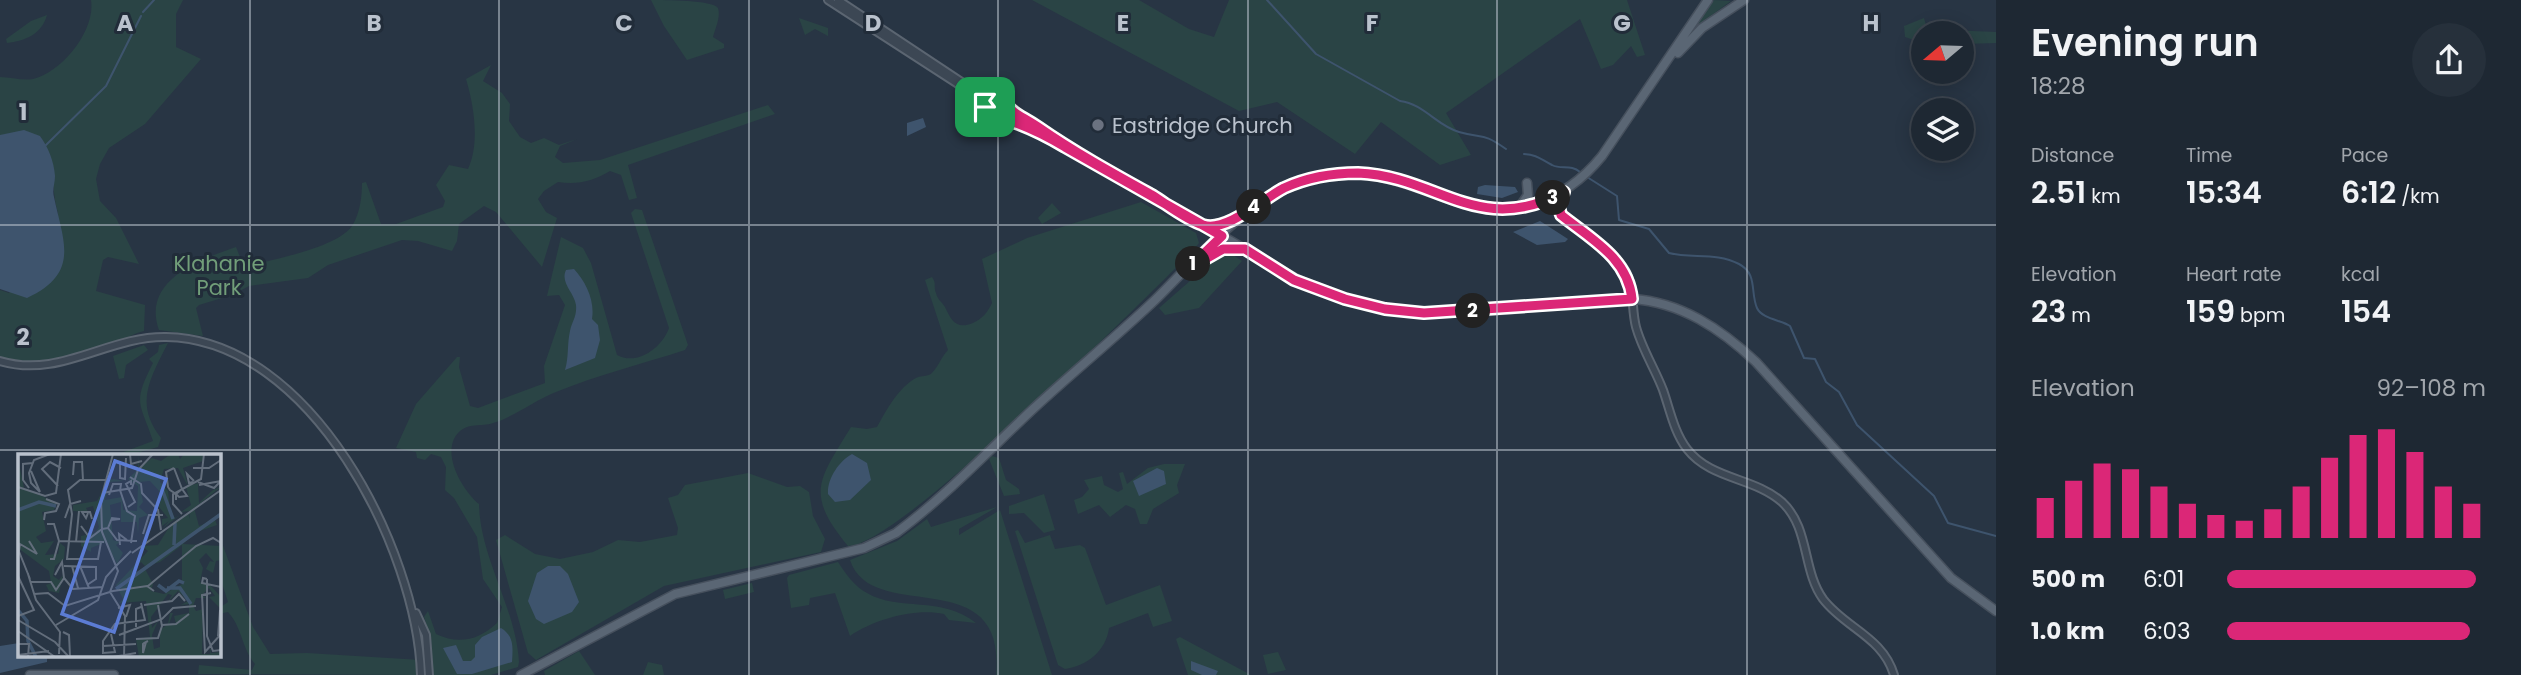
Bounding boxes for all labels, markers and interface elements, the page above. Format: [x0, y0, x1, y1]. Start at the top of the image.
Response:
text: A [117, 7, 134, 39]
text: B [366, 7, 382, 39]
text: C [615, 7, 633, 39]
text: D [865, 7, 881, 39]
text: E [1117, 7, 1129, 39]
text: F [1366, 7, 1378, 39]
text: G [1613, 7, 1631, 39]
text: H [1863, 7, 1879, 39]
text: Evening run [2031, 16, 2259, 69]
north arrow [1911, 21, 1974, 84]
map controls [1911, 21, 1974, 161]
button: share [2412, 23, 2486, 97]
text: 18:28 [2031, 70, 2086, 102]
pin [955, 77, 1015, 137]
icon: arrive [966, 88, 1004, 126]
text: 1 [19, 96, 27, 128]
button: layers [1911, 98, 1974, 161]
place label: Eastridge Church [1112, 111, 1293, 140]
marker: Eastridge Church [1090, 117, 1106, 133]
text: Distance [2031, 142, 2114, 169]
text: Time [2186, 142, 2232, 169]
text: Pace [2341, 142, 2388, 169]
text: 2.51 [2031, 171, 2086, 214]
text: 15:34 [2186, 171, 2262, 214]
text: 6:12 [2341, 171, 2396, 214]
pin: 3 [1536, 180, 1570, 216]
text: km [2086, 183, 2121, 210]
text: /km [2396, 183, 2440, 210]
text: 3 [1547, 184, 1558, 211]
pin: 4 [1236, 190, 1272, 224]
text: 4 [1247, 193, 1260, 220]
pin: 1 [1176, 246, 1210, 282]
park label: Klahanie Park [173, 249, 265, 302]
text: 1 [1189, 250, 1196, 277]
text: Elevation [2031, 261, 2117, 288]
text: Heart rate [2186, 261, 2281, 288]
text: kcal [2341, 261, 2380, 288]
text: 23 [2031, 290, 2066, 333]
text: 159 [2186, 290, 2235, 333]
text: 154 [2341, 290, 2391, 333]
pin: 2 [1456, 294, 1490, 328]
text: 2 [1467, 297, 1478, 324]
text: m [2066, 302, 2091, 329]
text: bpm [2235, 302, 2285, 329]
text: 2 [16, 321, 30, 353]
text: Elevation [2031, 372, 2135, 404]
text: 92–108 m [2377, 372, 2486, 404]
inset map [18, 454, 220, 658]
text: 500 m [2031, 563, 2105, 595]
text: 6:01 [2143, 563, 2184, 595]
text: 1.0 km [2031, 615, 2105, 647]
text: 6:03 [2143, 615, 2191, 647]

